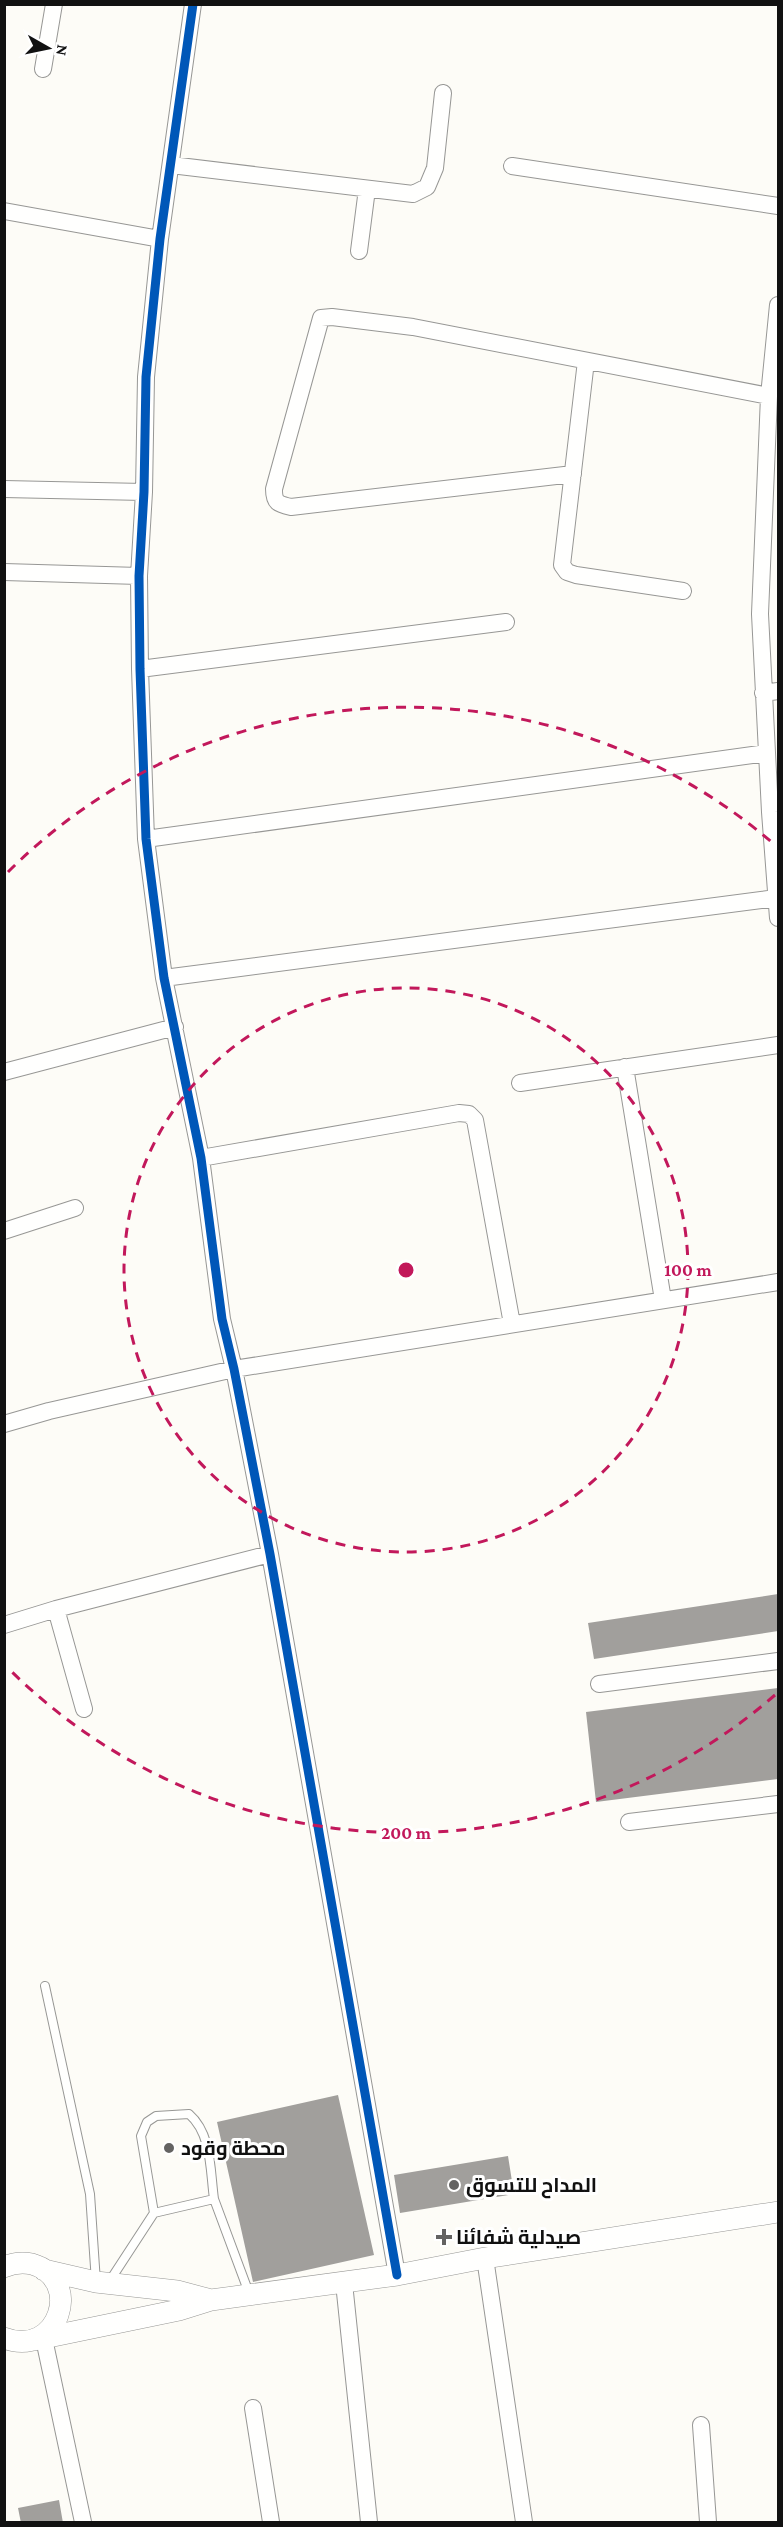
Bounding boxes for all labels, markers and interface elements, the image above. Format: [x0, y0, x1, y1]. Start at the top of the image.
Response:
north arrow [18, 18, 78, 78]
text: N [53, 44, 72, 57]
centre of rings [396, 1260, 416, 1280]
text: 100 m [664, 1260, 712, 1280]
text: 200 m [381, 1823, 432, 1843]
place label: محطة وقود [181, 2137, 286, 2160]
marker: محطة وقود [162, 2141, 176, 2155]
place label: المداح للتسوق [466, 2174, 597, 2199]
marker: المداح للتسوق [447, 2178, 461, 2192]
place label: صيدلية شفائنا [456, 2226, 581, 2249]
marker: صيدلية شفائنا [437, 2230, 451, 2244]

